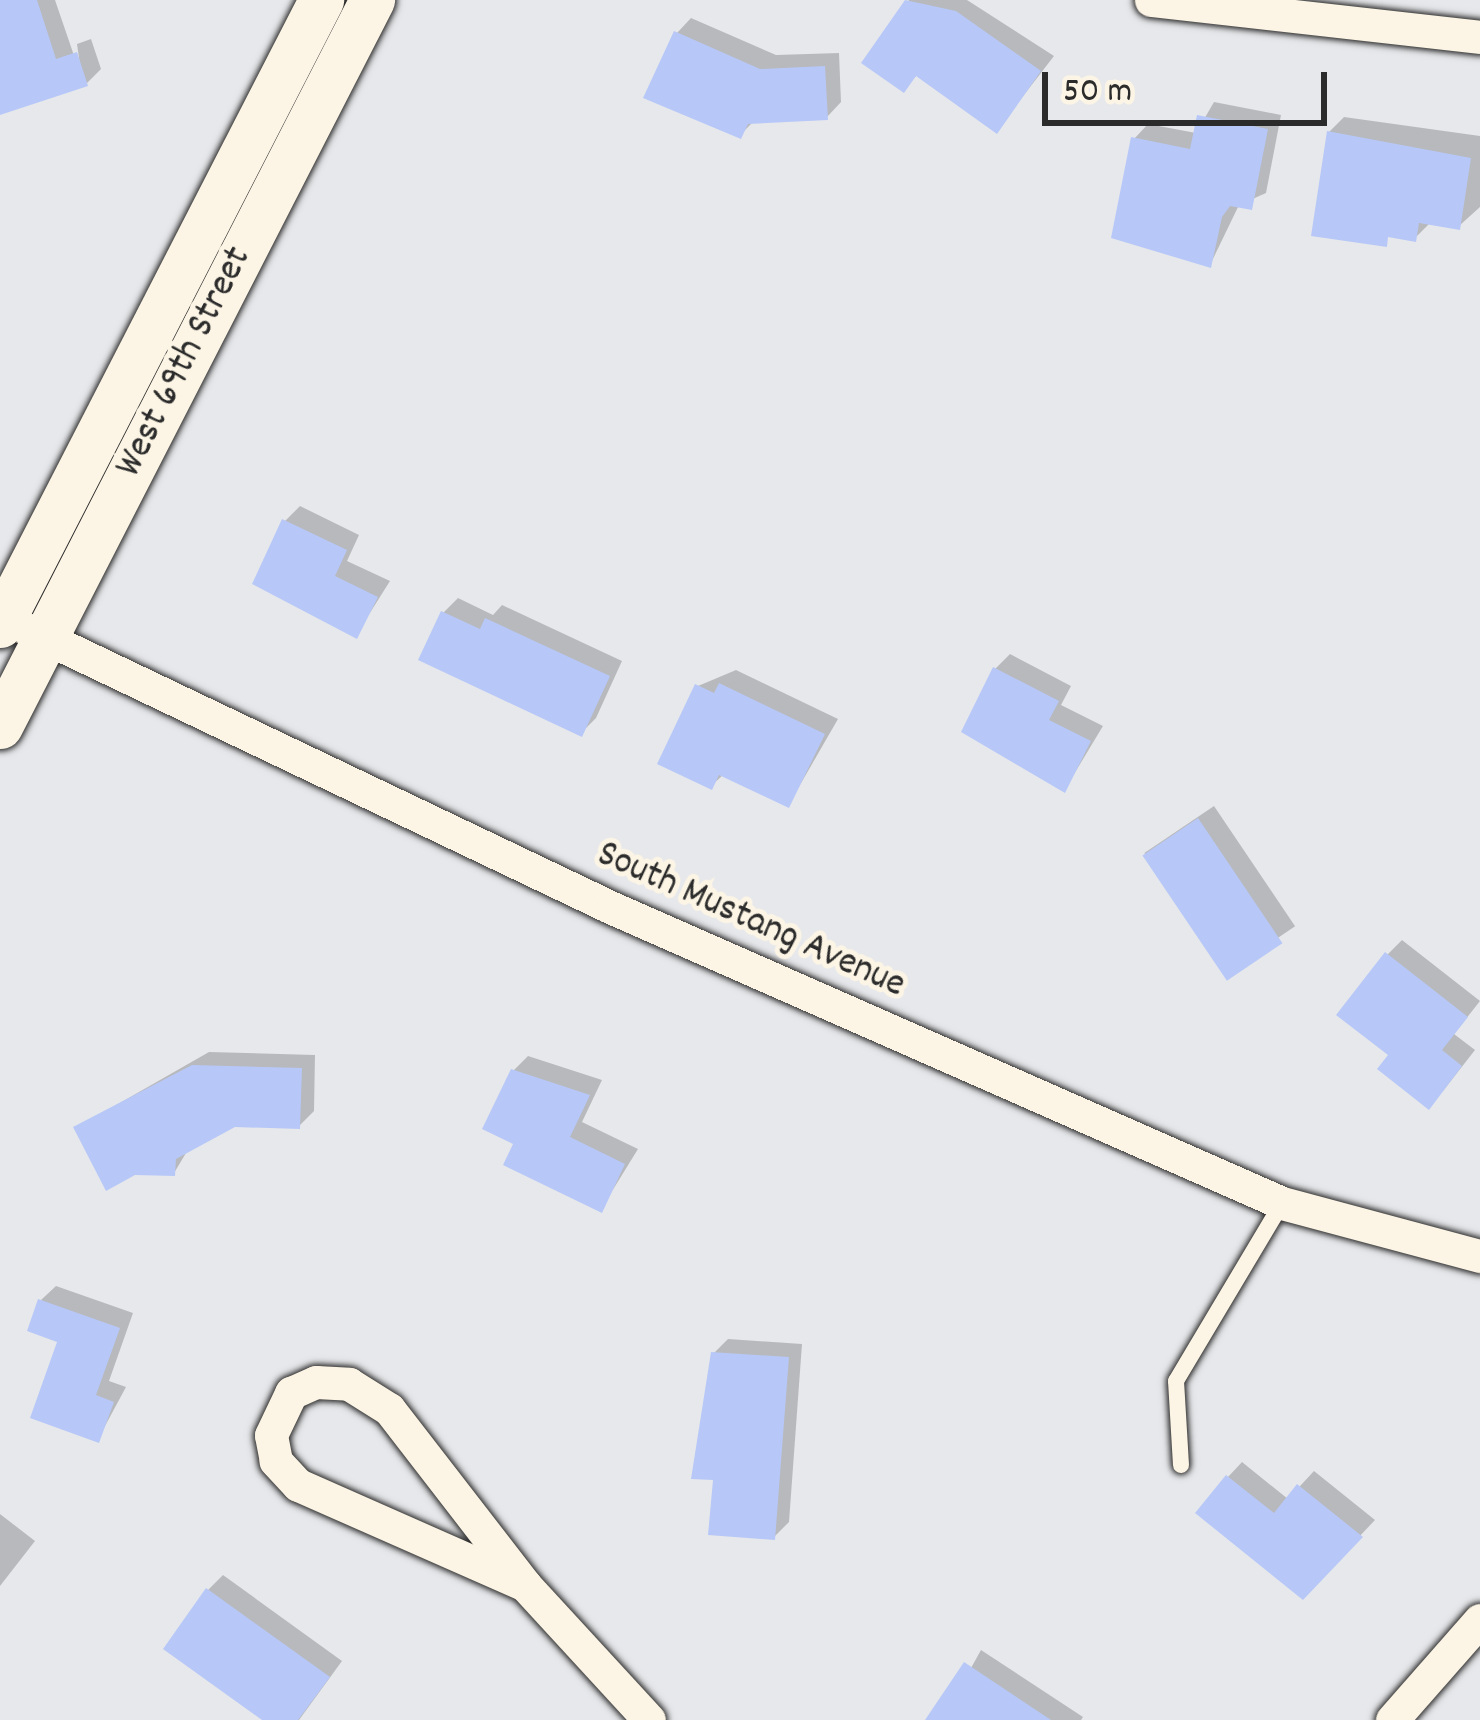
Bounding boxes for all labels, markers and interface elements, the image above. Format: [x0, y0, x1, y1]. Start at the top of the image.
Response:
scale bar [1048, 48, 1333, 122]
text: 50 m [1063, 67, 1132, 119]
street label: West 69th Street [108, 240, 264, 486]
street label: South Mustang Avenue [589, 833, 911, 1011]

